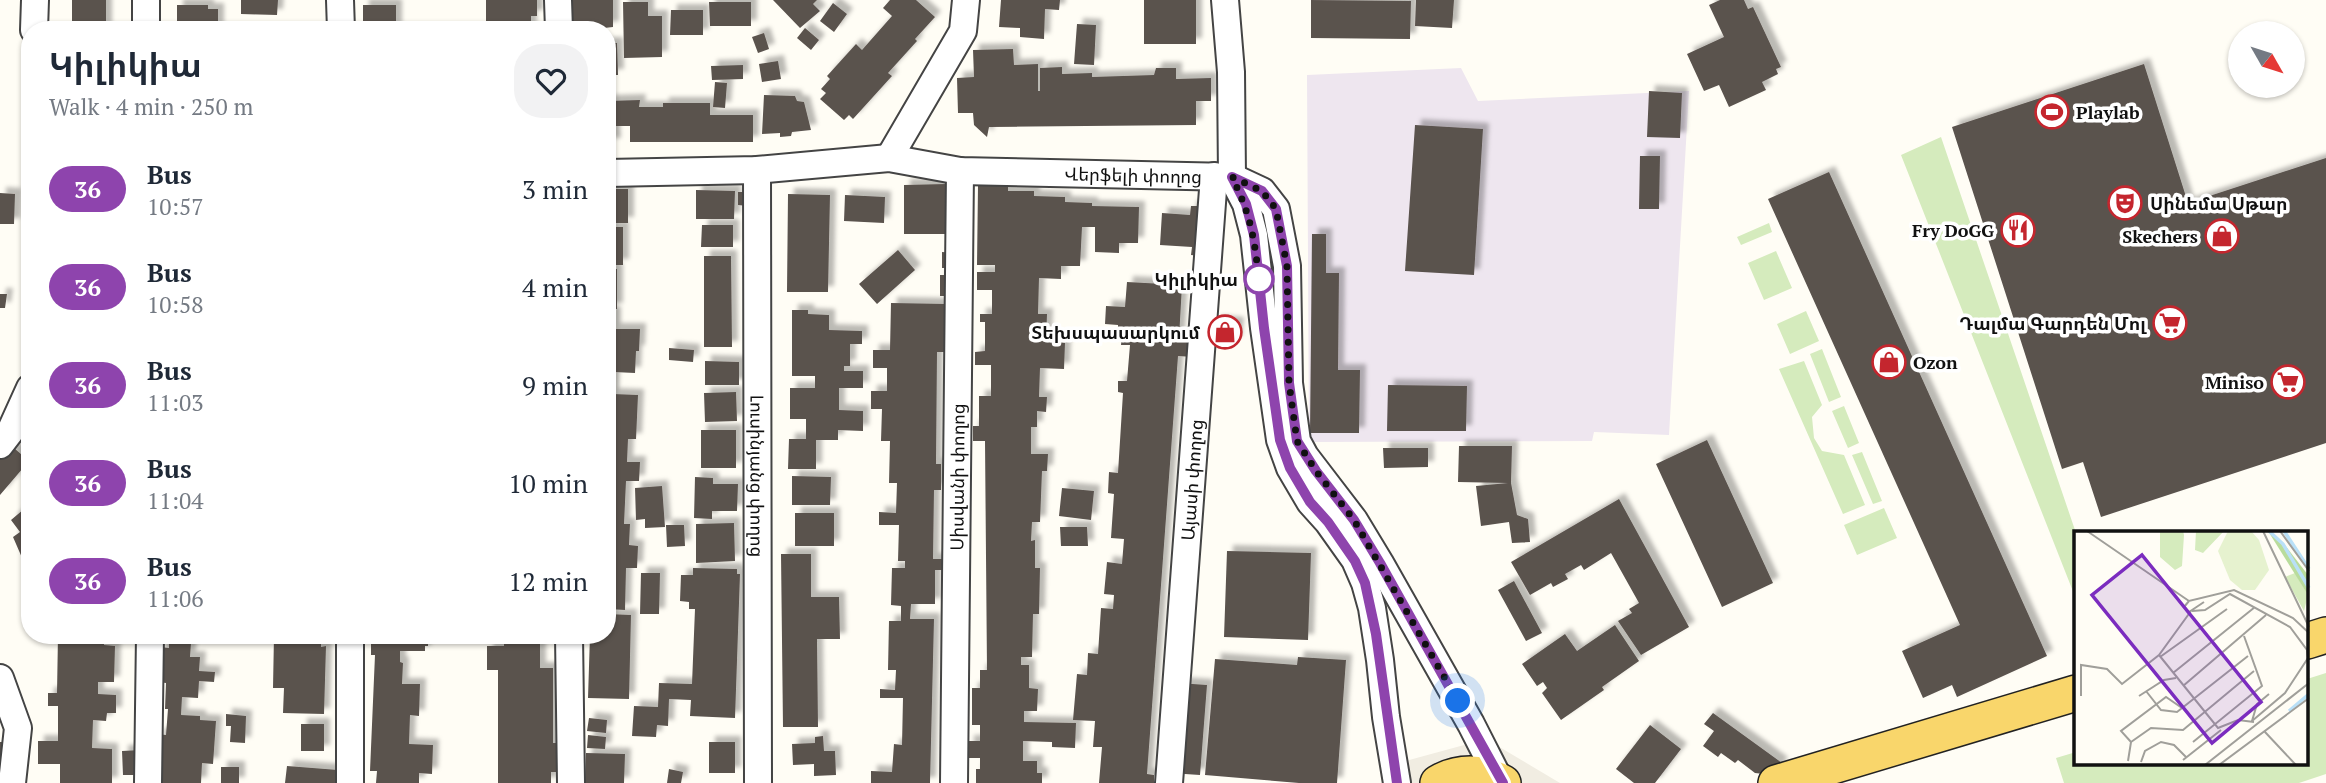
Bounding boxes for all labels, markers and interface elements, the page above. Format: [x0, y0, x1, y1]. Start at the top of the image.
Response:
north arrow [2228, 21, 2305, 98]
map controls [2228, 21, 2305, 98]
text: Կիլիկիա [49, 43, 202, 86]
button: heart [514, 44, 588, 118]
text: Walk · 4 min · 250 m [49, 91, 253, 122]
sports icon: Playlab [2033, 93, 2071, 131]
place label: Playlab [2076, 100, 2140, 124]
text: Bus [147, 157, 192, 191]
street label: Վերֆելի փողոց [1064, 161, 1202, 188]
text: 3 min [522, 172, 588, 206]
text: 36 [74, 173, 101, 205]
theatre icon: Սինեմա Սթար [2106, 184, 2144, 222]
text: 10:57 [147, 191, 204, 222]
place label: Սինեմա Սթար [2150, 191, 2288, 215]
restaurant icon: Fry DoGG [1999, 211, 2037, 249]
shop icon: Skechers [2203, 217, 2241, 255]
place label: Fry DoGG [1912, 218, 1994, 242]
place label: Skechers [2122, 224, 2198, 248]
text: Bus [147, 255, 192, 289]
marker: Կիլիկիա [1244, 264, 1274, 294]
place label: Կիլիկիա [1155, 267, 1238, 291]
text: 4 min [522, 270, 588, 304]
text: 36 [74, 271, 101, 303]
text: 10:58 [147, 289, 204, 320]
supermarket icon: Դալմա Գարդեն Մոլ [2151, 304, 2189, 342]
place label: Դալմա Գարդեն Մոլ [1959, 311, 2147, 335]
shop icon: Տեխսպասարկում [1206, 313, 1244, 351]
place label: Տեխսպասարկում [1032, 320, 1200, 344]
shop icon: Ozon [1870, 343, 1908, 381]
place label: Ozon [1913, 350, 1958, 374]
text: Bus [147, 353, 192, 387]
supermarket icon: Miniso [2269, 363, 2307, 401]
text: 9 min [522, 368, 588, 402]
text: 36 [74, 369, 101, 401]
place label: Miniso [2205, 370, 2264, 394]
text: 11:03 [147, 387, 204, 418]
street label: Լուսինյանց փողոց [745, 395, 770, 557]
street label: Սիսվանի փողոց [944, 403, 970, 551]
street label: Այասի փողոց [1175, 418, 1208, 541]
text: Bus [147, 451, 192, 485]
text: 10 min [508, 466, 588, 500]
text: 36 [74, 467, 101, 499]
text: 11:04 [147, 485, 204, 516]
inset map [2074, 531, 2308, 766]
text: Bus [147, 549, 192, 583]
text: 12 min [508, 564, 588, 598]
text: 36 [74, 565, 101, 597]
text: 11:06 [147, 583, 204, 614]
your location [1440, 683, 1475, 718]

